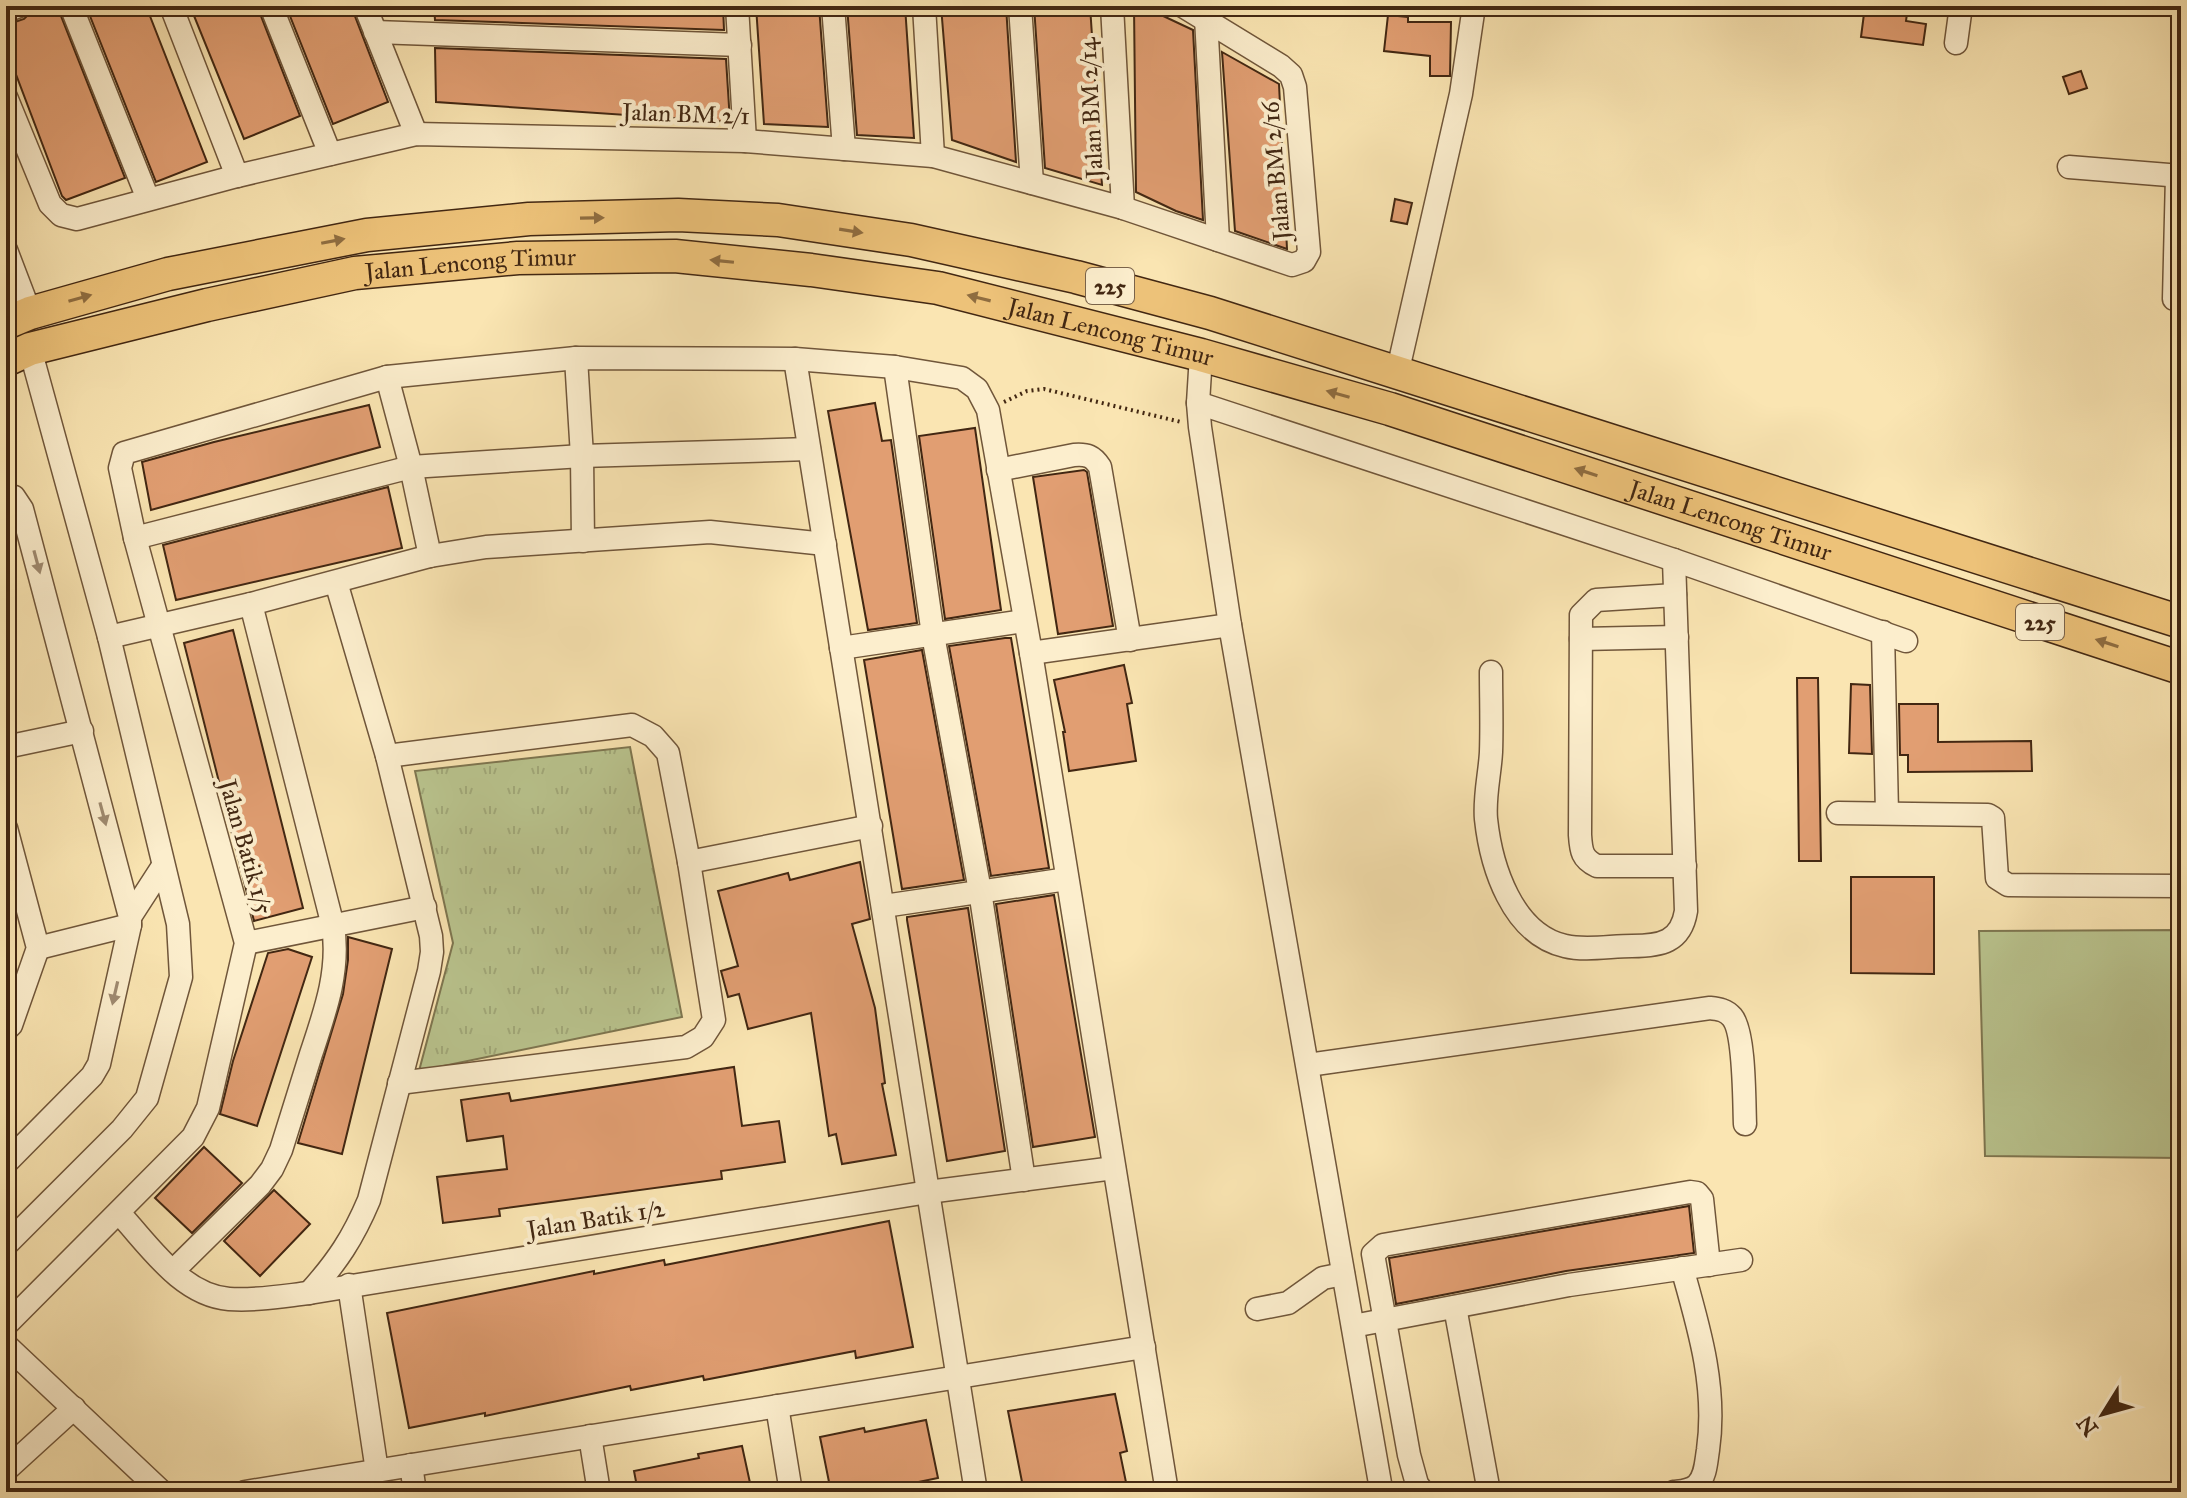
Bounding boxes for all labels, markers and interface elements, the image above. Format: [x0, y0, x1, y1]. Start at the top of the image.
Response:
street label: Jalan BM 2/14 [1072, 36, 1110, 182]
street label: Jalan BM 2/1 [619, 97, 750, 131]
street label: Jalan BM 2/16 [1255, 99, 1297, 245]
one-way arrow [580, 211, 605, 224]
one-way arrow [839, 225, 864, 238]
one-way arrow [321, 234, 346, 247]
street label: Jalan Lencong Timur [361, 242, 576, 287]
one-way arrow [709, 254, 734, 267]
road number: 225 [1086, 268, 1134, 304]
one-way arrow [966, 291, 991, 304]
street label: Jalan Lencong Timur [1002, 291, 1217, 373]
one-way arrow [67, 292, 92, 304]
one-way arrow [1326, 387, 1350, 400]
one-way arrow [1574, 466, 1598, 478]
street label: Jalan Lencong Timur [1622, 472, 1835, 568]
one-way arrow [31, 550, 43, 575]
road number: 225 [2016, 604, 2064, 640]
one-way arrow [2095, 637, 2119, 649]
street label: Jalan Batik 1/5 [212, 773, 280, 918]
one-way arrow [98, 801, 110, 826]
one-way arrow [108, 981, 121, 1006]
street label: Jalan Batik 1/2 [522, 1193, 667, 1245]
north arrow [2063, 1374, 2143, 1454]
text: N [2071, 1410, 2104, 1441]

